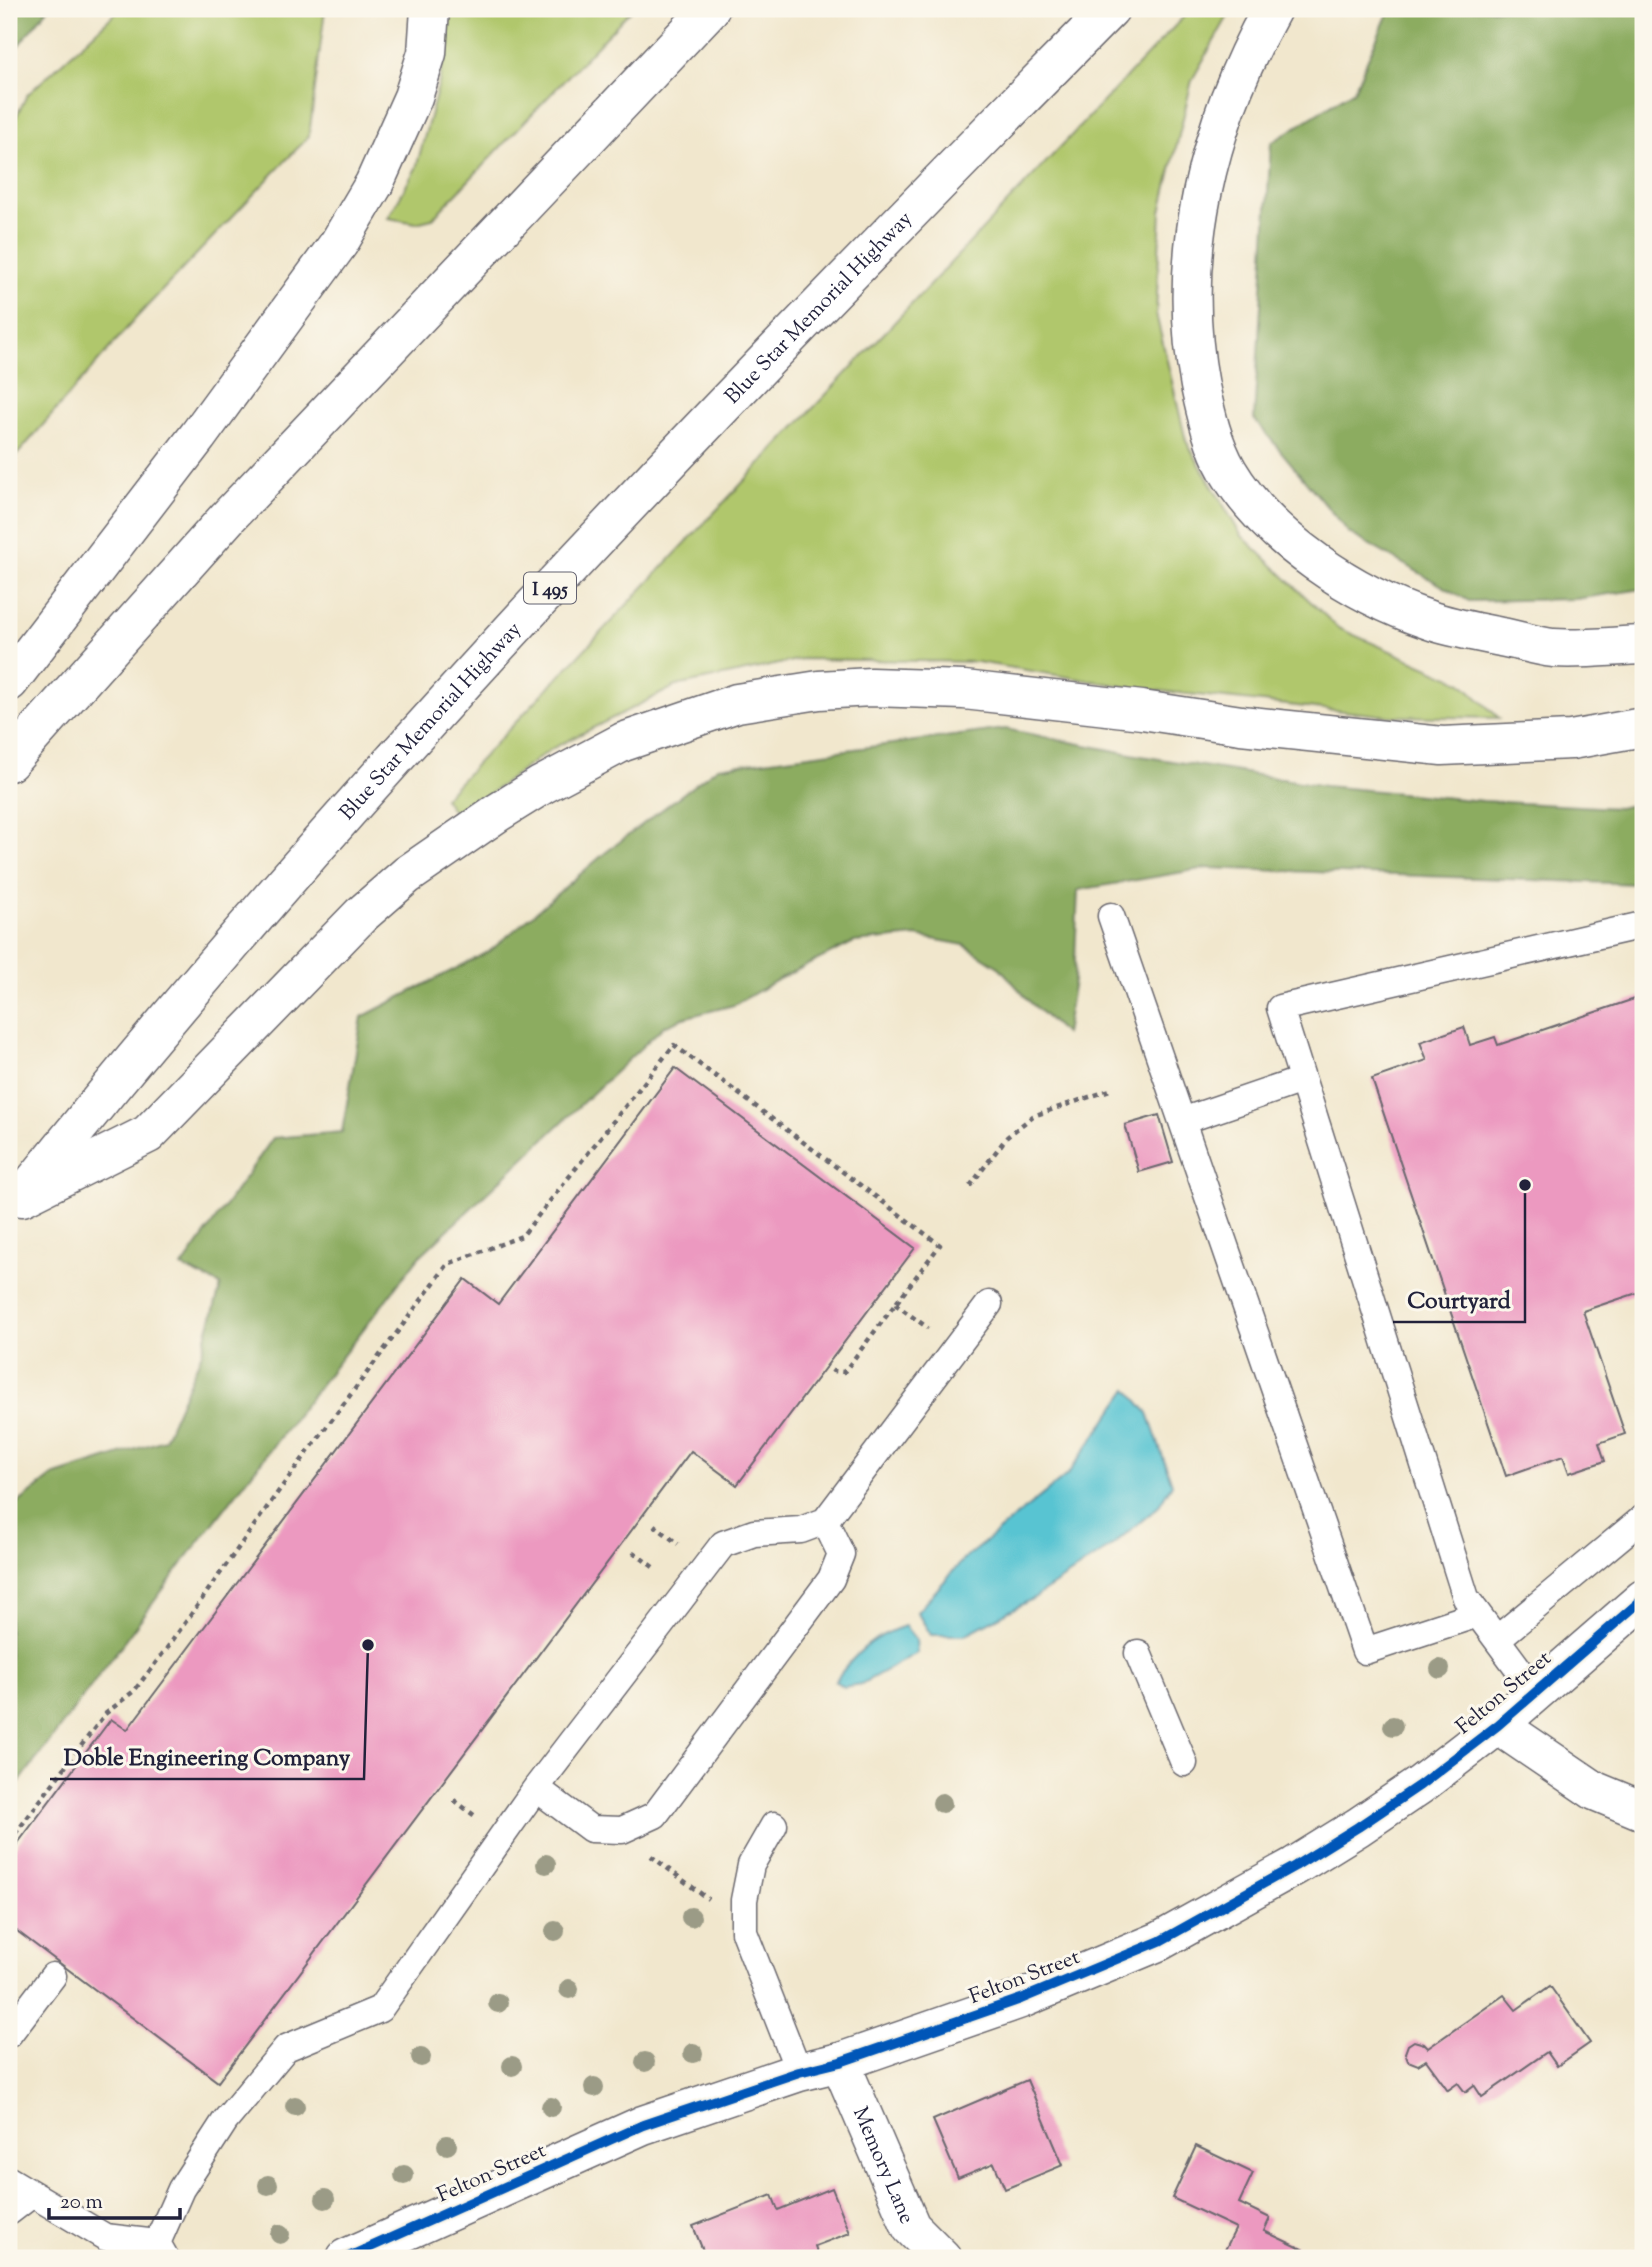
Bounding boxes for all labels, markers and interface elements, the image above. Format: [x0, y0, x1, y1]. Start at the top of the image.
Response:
street label: Blue Star Memorial Highway [719, 205, 920, 412]
road number: I 495 [524, 572, 576, 604]
street label: Blue Star Memorial Highway [333, 615, 529, 828]
callout: Courtyard [1393, 1278, 1525, 1322]
text: Courtyard [1407, 1286, 1511, 1319]
street label: Felton Street [1450, 1645, 1559, 1742]
callout: Doble Engineering Company [50, 1735, 364, 1779]
text: Doble Engineering Company [64, 1743, 351, 1776]
street label: Felton Street [965, 1943, 1084, 2013]
street label: Memory Lane [844, 2102, 921, 2229]
street label: Felton Street [433, 2136, 551, 2211]
scale bar [49, 2176, 180, 2220]
text: 20 m [60, 2188, 103, 2218]

